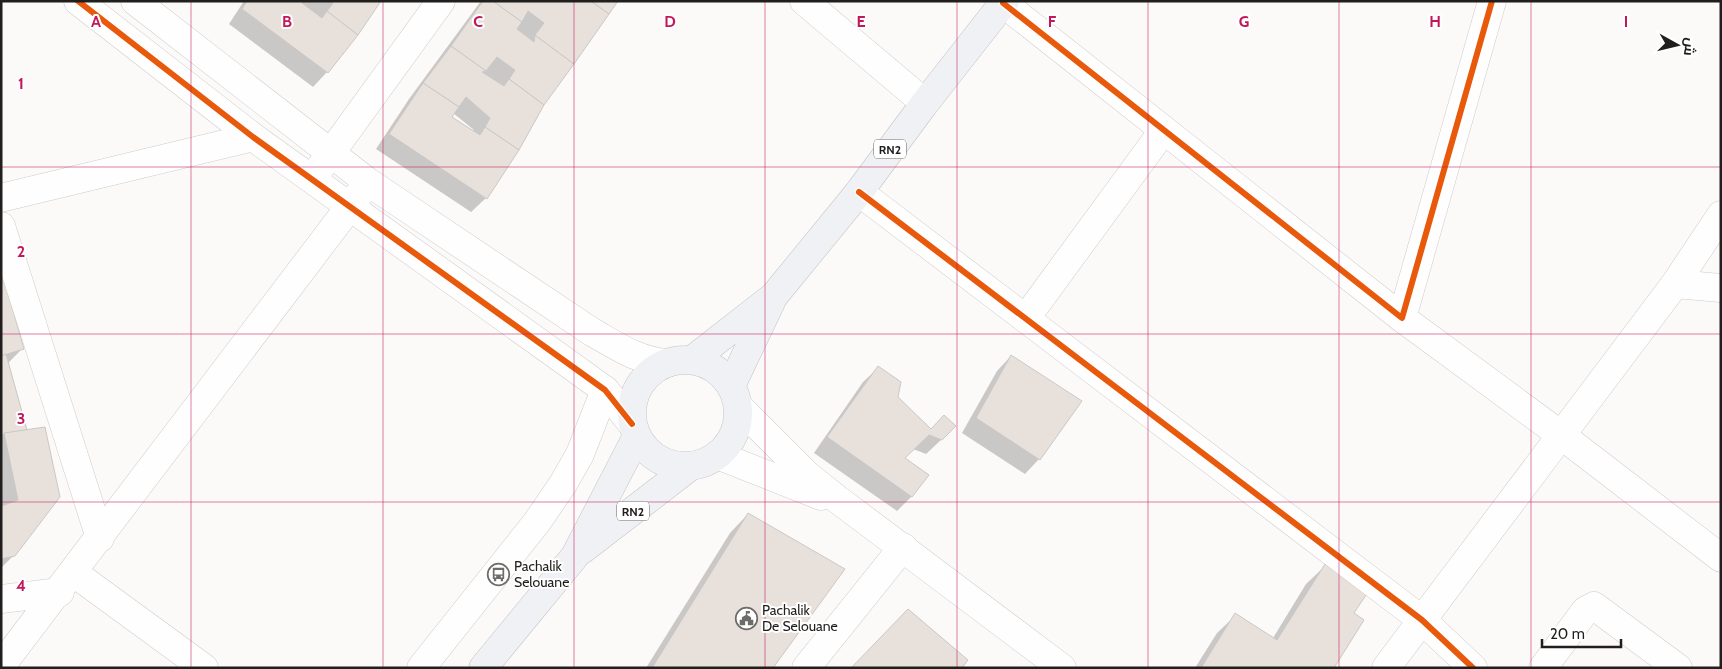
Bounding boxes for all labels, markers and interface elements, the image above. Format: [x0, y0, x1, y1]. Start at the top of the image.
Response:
text: A [91, 12, 101, 31]
text: B [282, 12, 292, 31]
text: C [473, 12, 483, 31]
text: D [664, 12, 676, 31]
text: E [856, 12, 866, 31]
text: F [1048, 12, 1057, 31]
text: G [1239, 12, 1249, 31]
text: H [1429, 12, 1441, 31]
text: I [1624, 12, 1628, 31]
north arrow [1652, 20, 1702, 70]
text: ش [1680, 37, 1700, 57]
text: 1 [18, 74, 24, 93]
road number: RN2 [874, 140, 906, 158]
text: 2 [17, 242, 25, 261]
text: 3 [17, 409, 25, 428]
road number: RN2 [617, 502, 649, 520]
place label: Pachalik Selouane [514, 557, 569, 591]
bus stop icon: Pachalik Selouane [486, 562, 510, 586]
text: 4 [16, 576, 26, 595]
place label: Pachalik De Selouane [762, 601, 838, 635]
public building icon: Pachalik De Selouane [734, 606, 758, 630]
scale bar [1542, 616, 1621, 648]
text: 20 m [1550, 625, 1585, 643]

